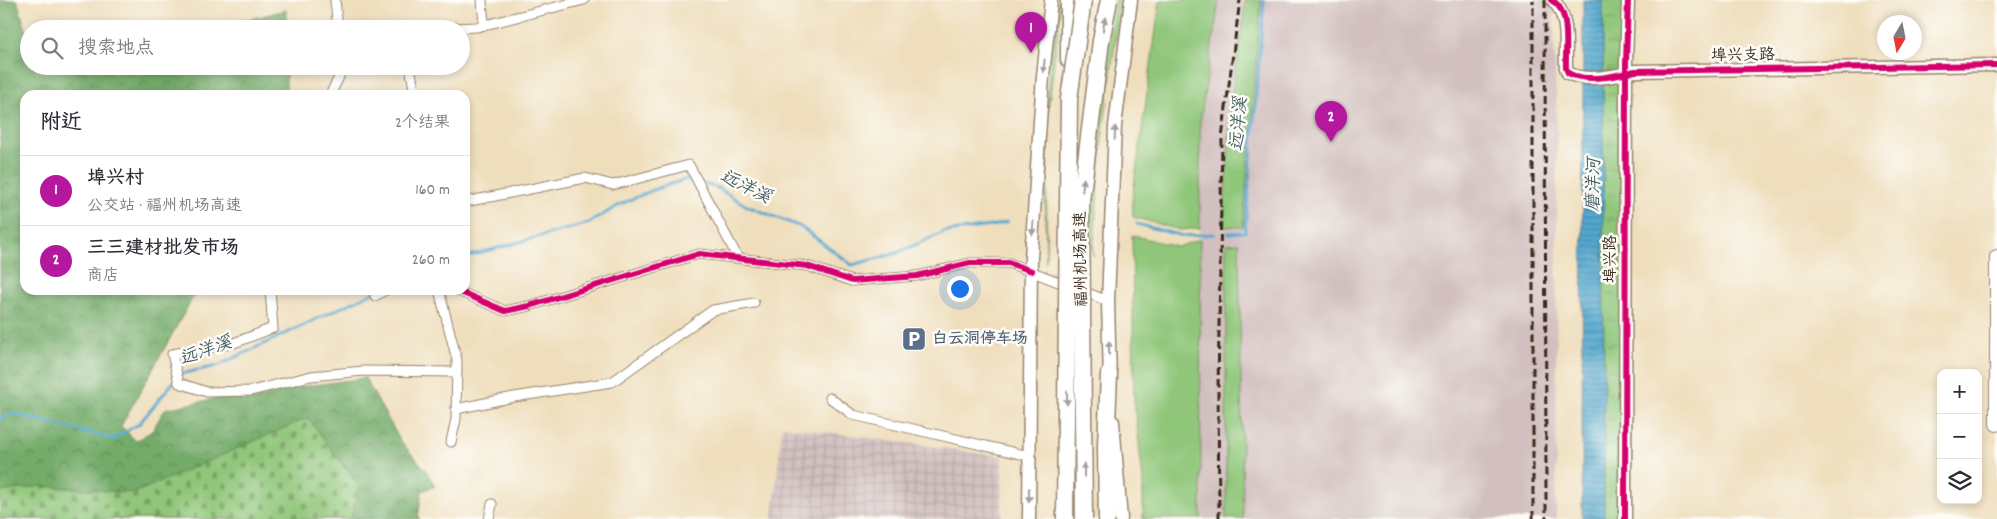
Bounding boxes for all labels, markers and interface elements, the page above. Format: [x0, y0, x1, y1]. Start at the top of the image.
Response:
pin: 1 [1015, 12, 1047, 53]
north arrow [1877, 15, 1922, 60]
one-way arrow [1100, 17, 1108, 32]
search box [20, 20, 470, 75]
icon: search [38, 34, 66, 62]
text: 搜索地点 [78, 36, 154, 63]
street label: 埠兴支路 [1711, 44, 1775, 68]
one-way arrow [1040, 58, 1048, 74]
water label: 远洋溪 [1225, 95, 1255, 152]
pin: 2 [1315, 101, 1347, 142]
text: 附近 [40, 109, 82, 139]
text: 2个结果 [395, 112, 450, 135]
one-way arrow [1111, 125, 1119, 141]
water label: 磨洋河 [1582, 155, 1608, 212]
water label: 远洋溪 [715, 165, 776, 212]
text: 埠兴村 [87, 166, 144, 193]
one-way arrow [1079, 177, 1087, 193]
text: 1 [54, 179, 58, 202]
text: 160 m [415, 179, 450, 202]
text: 公交站 · 福州机场高速 [87, 195, 242, 218]
street label: 福州机场高速 [1070, 211, 1094, 307]
one-way arrow [1029, 220, 1037, 236]
street label: 埠兴路 [1600, 235, 1623, 283]
text: 三三建材批发市场 [87, 236, 239, 263]
text: 2 [53, 249, 60, 272]
text: 260 m [412, 249, 450, 272]
text: 商店 [87, 265, 119, 288]
your location [947, 276, 973, 302]
parking icon: 白云洞停车场 [901, 326, 927, 352]
place label: 白云洞停车场 [932, 328, 1028, 351]
water label: 远洋溪 [176, 331, 237, 373]
one-way arrow [1104, 340, 1112, 356]
map controls [1937, 369, 1982, 504]
button: + [1937, 369, 1982, 414]
one-way arrow [1062, 390, 1070, 406]
button: − [1937, 414, 1982, 459]
button: layers [1937, 459, 1982, 504]
one-way arrow [1080, 462, 1088, 478]
one-way arrow [1025, 488, 1033, 504]

